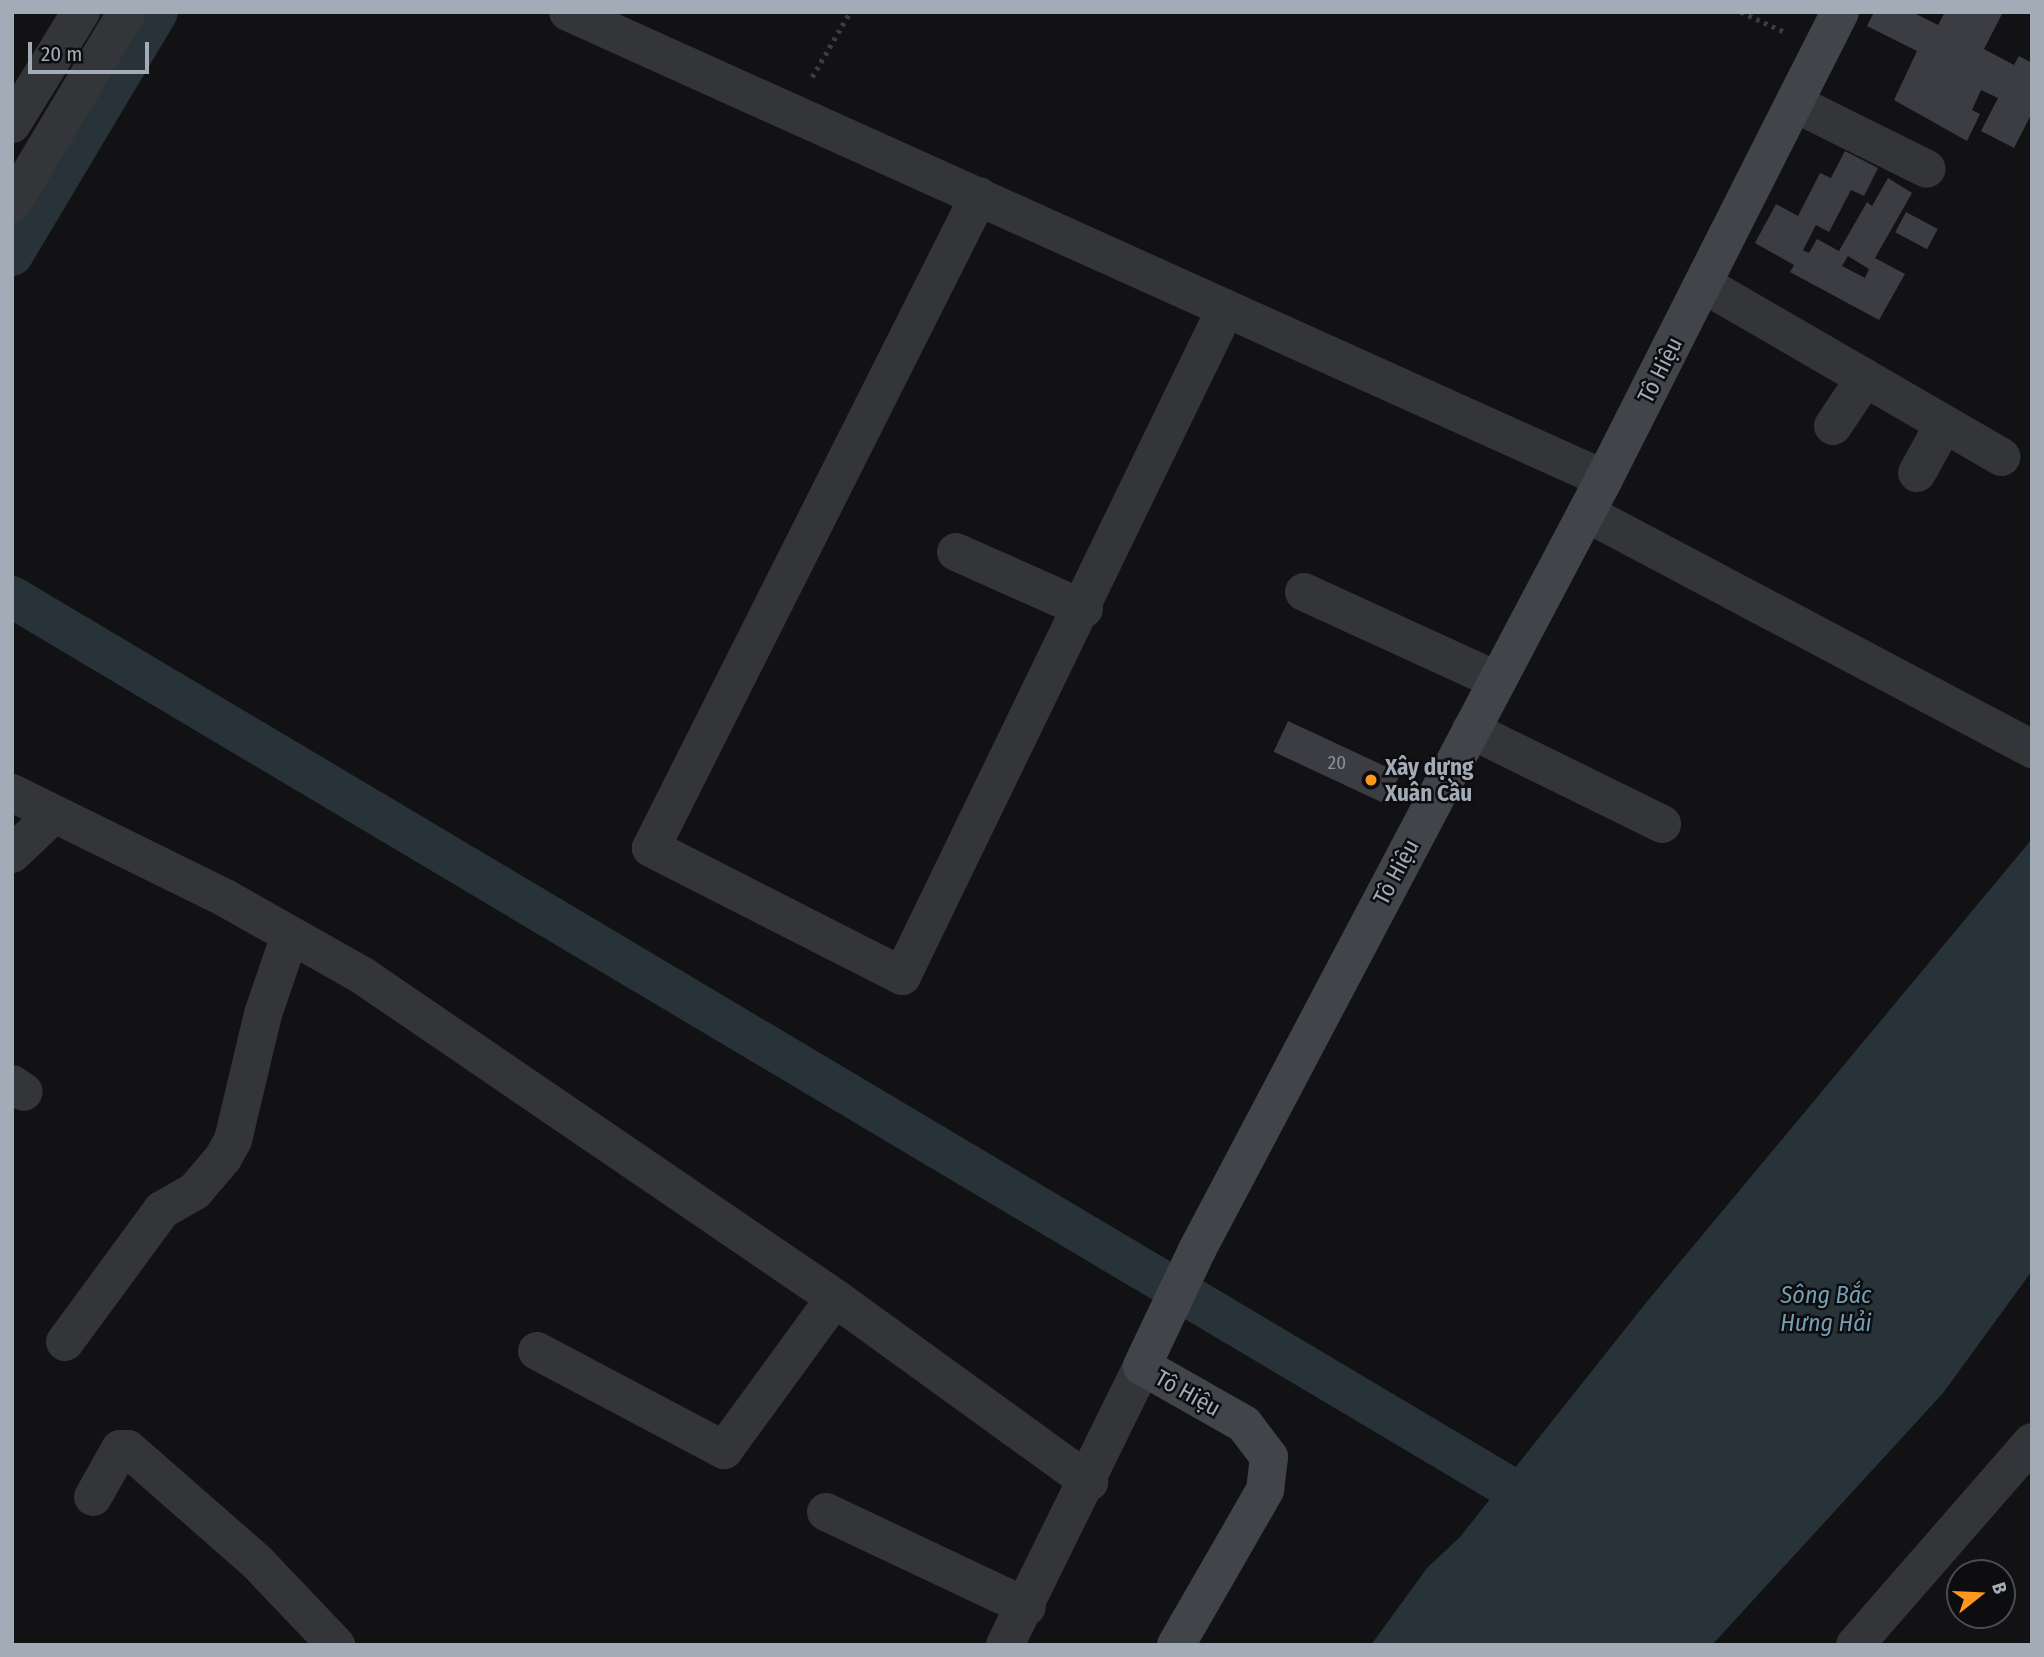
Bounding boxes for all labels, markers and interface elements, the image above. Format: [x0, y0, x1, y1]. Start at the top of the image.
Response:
scale bar [32, 28, 152, 72]
text: 20 m [41, 41, 82, 67]
street label: Tô Hiệu [1632, 333, 1688, 407]
house number: 20 [1328, 752, 1346, 774]
place label: Xây dựng Xuân Cầu [1385, 753, 1473, 807]
marker: Xây dựng Xuân Cầu [1363, 772, 1379, 788]
street label: Tô Hiệu [1367, 835, 1425, 909]
water label: Sông Bắc Hưng Hải [1780, 1282, 1872, 1338]
street label: Tô Hiệu [1151, 1364, 1225, 1422]
north arrow [1946, 1559, 2016, 1629]
text: B [1987, 1579, 2012, 1597]

